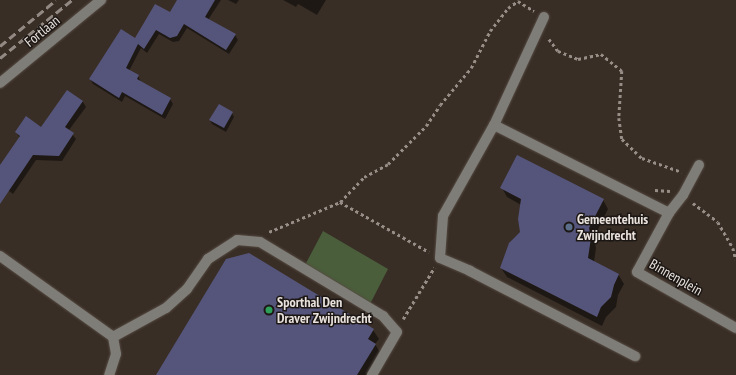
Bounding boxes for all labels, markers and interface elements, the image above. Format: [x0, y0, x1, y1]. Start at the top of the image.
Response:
street label: Fortlaan [21, 12, 63, 50]
place label: Gemeentehuis Zwijndrecht [577, 211, 648, 244]
marker: Gemeentehuis Zwijndrecht [564, 222, 574, 232]
street label: Binnenplein [647, 255, 705, 299]
place label: Sporthal Den Draver Zwijndrecht [277, 294, 372, 326]
marker: Sporthal Den Draver Zwijndrecht [264, 305, 274, 315]

